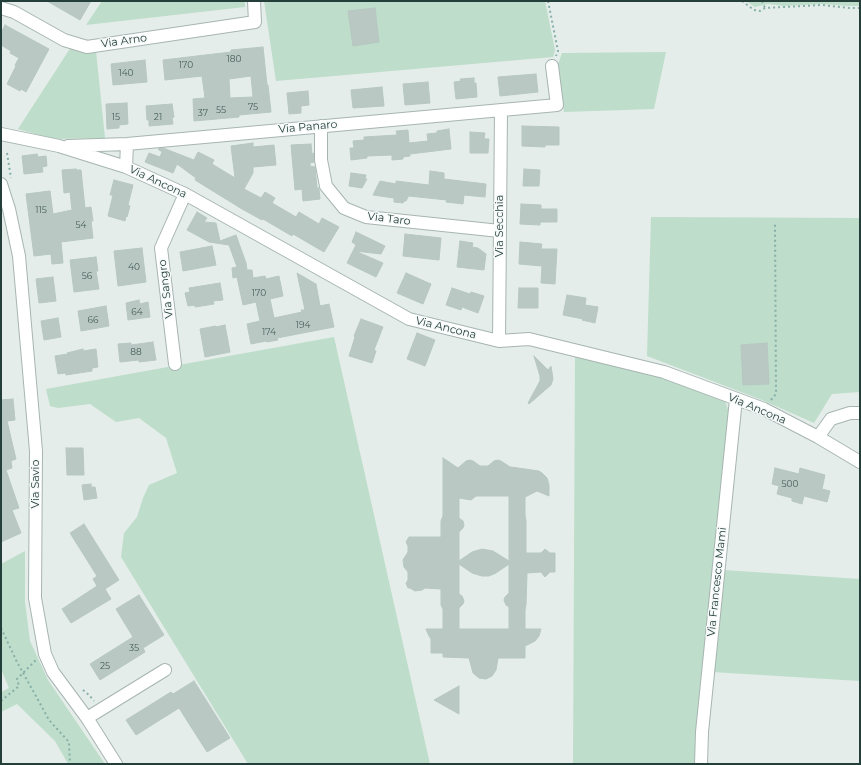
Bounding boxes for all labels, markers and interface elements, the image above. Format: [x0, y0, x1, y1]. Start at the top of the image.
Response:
street label: Via Arno [100, 31, 148, 51]
house number: 180 [227, 54, 241, 64]
house number: 170 [179, 60, 193, 70]
house number: 140 [118, 68, 134, 78]
house number: 75 [248, 102, 258, 112]
house number: 55 [216, 105, 226, 115]
house number: 37 [198, 108, 208, 118]
house number: 15 [112, 112, 120, 122]
house number: 21 [154, 112, 162, 122]
street label: Via Panaro [278, 118, 338, 136]
street label: Via Ancona [127, 163, 189, 201]
street label: Via Secchia [493, 195, 507, 257]
house number: 115 [35, 205, 47, 215]
street label: Via Taro [367, 210, 411, 228]
house number: 54 [75, 220, 87, 230]
street label: Via Sangro [156, 259, 176, 319]
house number: 40 [128, 262, 140, 272]
house number: 56 [82, 271, 92, 281]
house number: 170 [252, 288, 266, 298]
house number: 64 [131, 307, 143, 317]
street label: Via Ancona [414, 314, 478, 342]
house number: 66 [88, 315, 98, 325]
house number: 194 [296, 320, 310, 330]
house number: 174 [262, 327, 276, 337]
house number: 88 [130, 347, 142, 357]
street label: Via Ancona [726, 391, 788, 427]
street label: Via Savio [29, 460, 43, 508]
house number: 500 [781, 479, 799, 489]
street label: Via Francesco Mami [705, 527, 729, 637]
house number: 35 [129, 643, 139, 653]
house number: 25 [100, 661, 110, 671]

